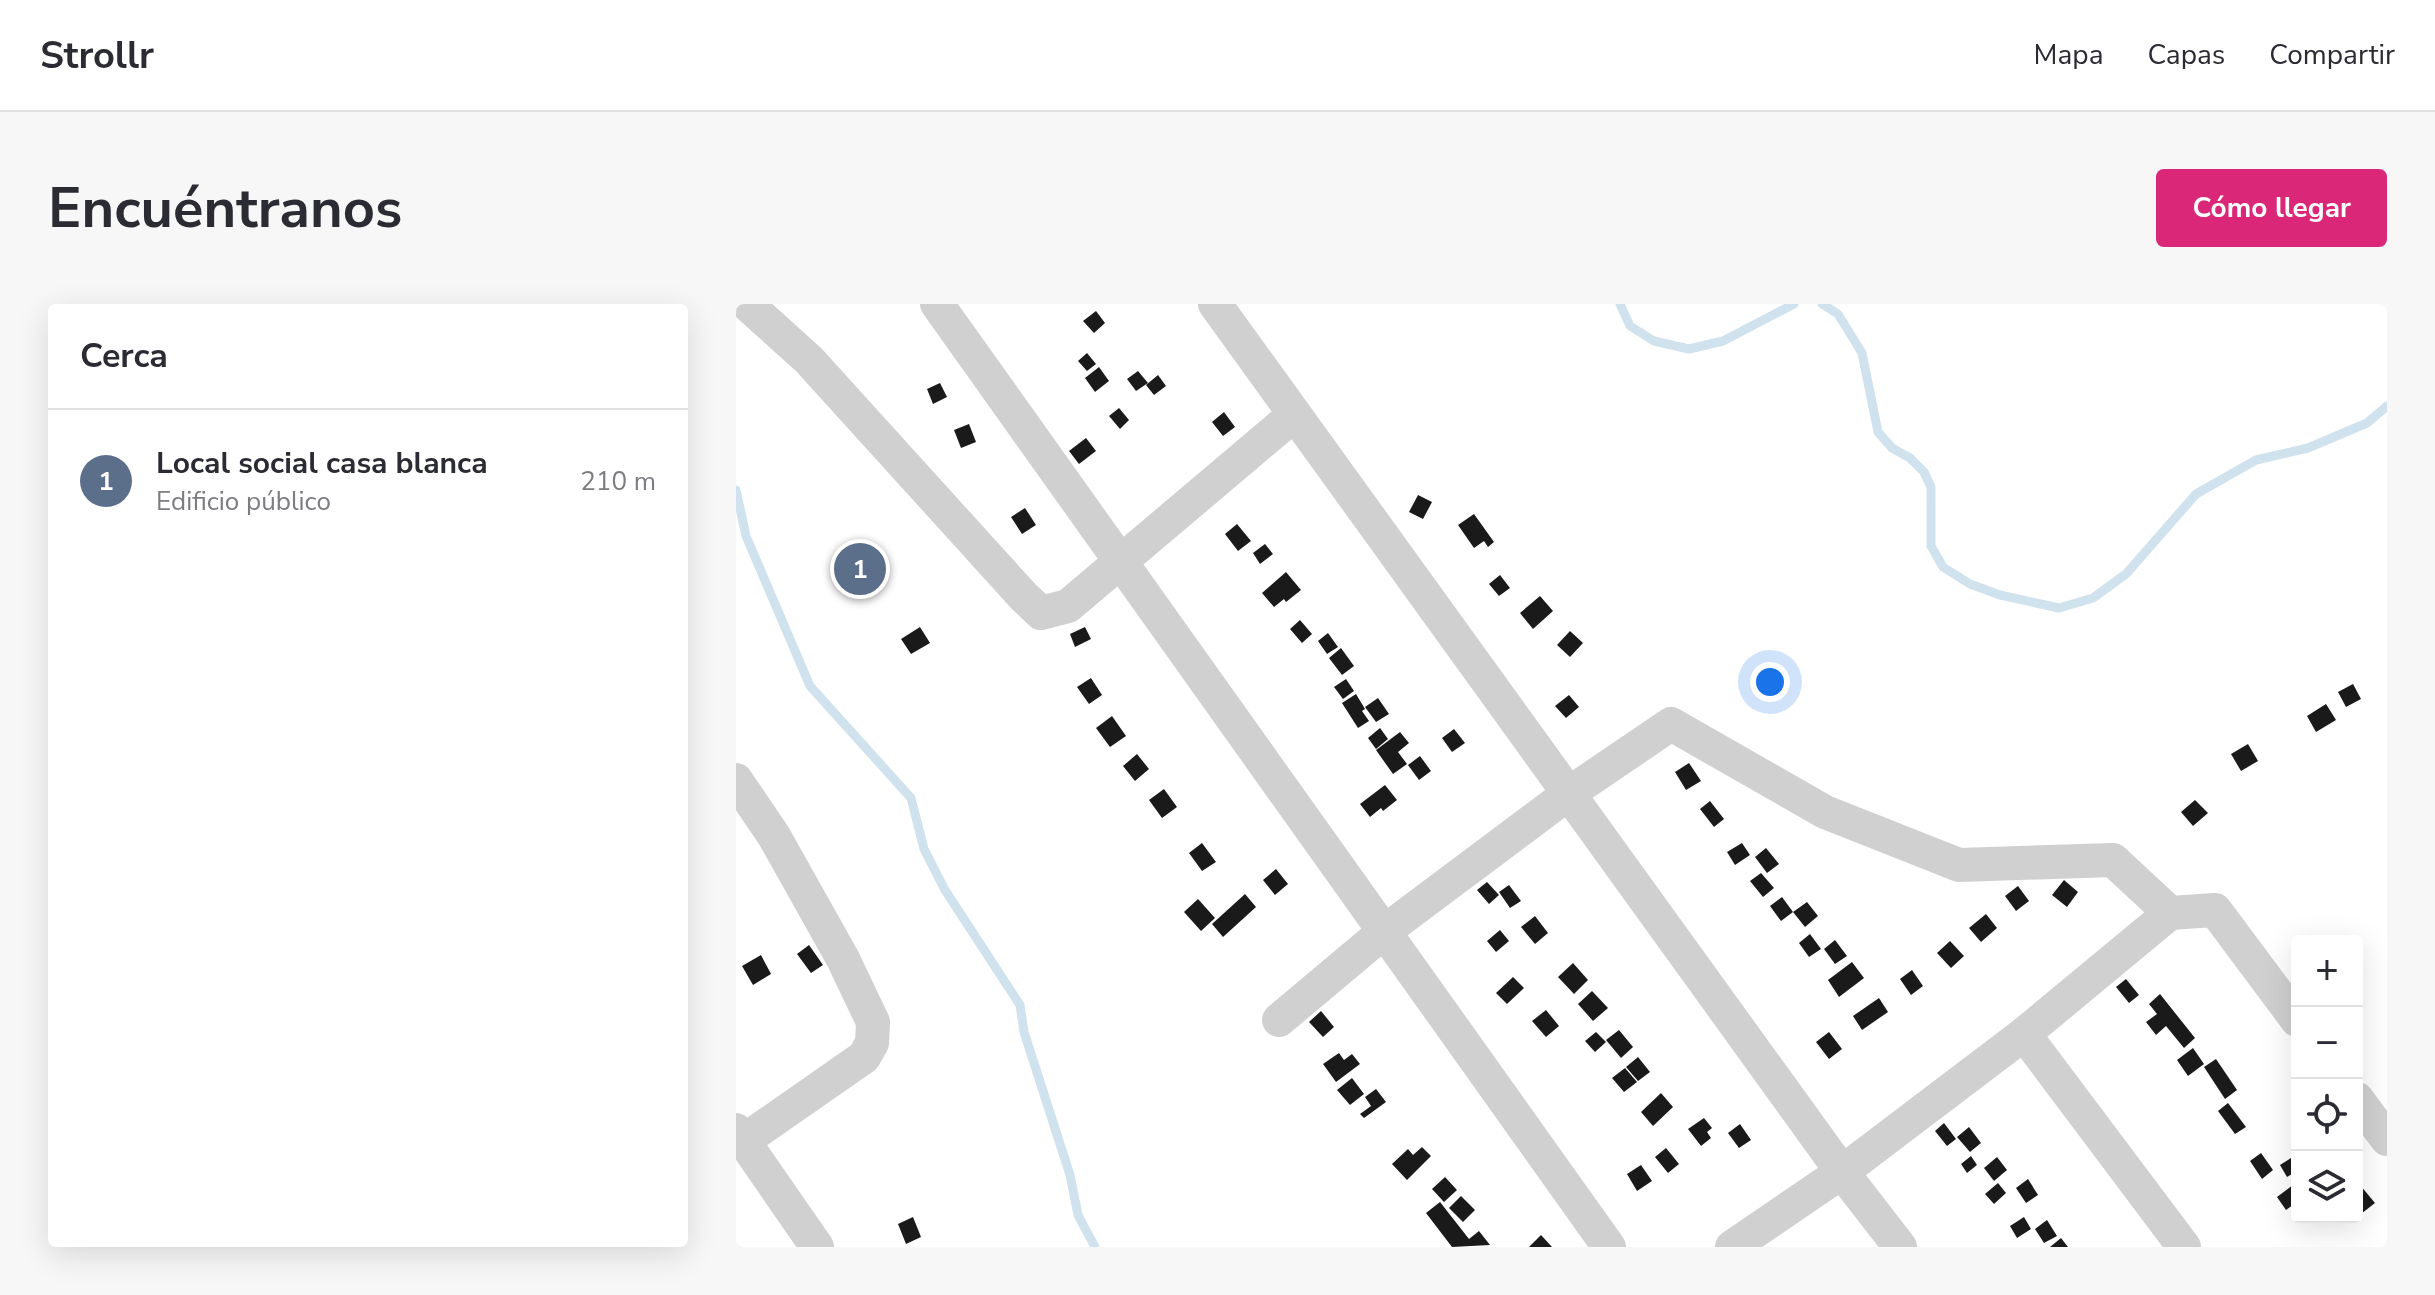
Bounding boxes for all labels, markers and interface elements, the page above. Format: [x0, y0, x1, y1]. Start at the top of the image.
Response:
text: Strollr [40, 30, 154, 81]
text: Mapa [2034, 36, 2103, 74]
text: Capas [2147, 36, 2225, 74]
text: Compartir [2269, 36, 2395, 74]
button: Cómo llegar [2156, 169, 2387, 247]
text: Encuéntranos [48, 170, 402, 247]
text: Cerca [80, 333, 168, 379]
text: Local social casa blanca [156, 443, 488, 484]
text: 1 [98, 464, 114, 499]
text: 210 m [580, 464, 656, 499]
text: Edificio público [156, 484, 331, 519]
pin: 1 [834, 539, 886, 599]
your location [1750, 662, 1790, 702]
map controls [2291, 935, 2363, 1223]
button: + [2291, 935, 2363, 1007]
button: − [2291, 1007, 2363, 1079]
button: locate [2291, 1079, 2363, 1151]
button: layers [2291, 1151, 2363, 1223]

